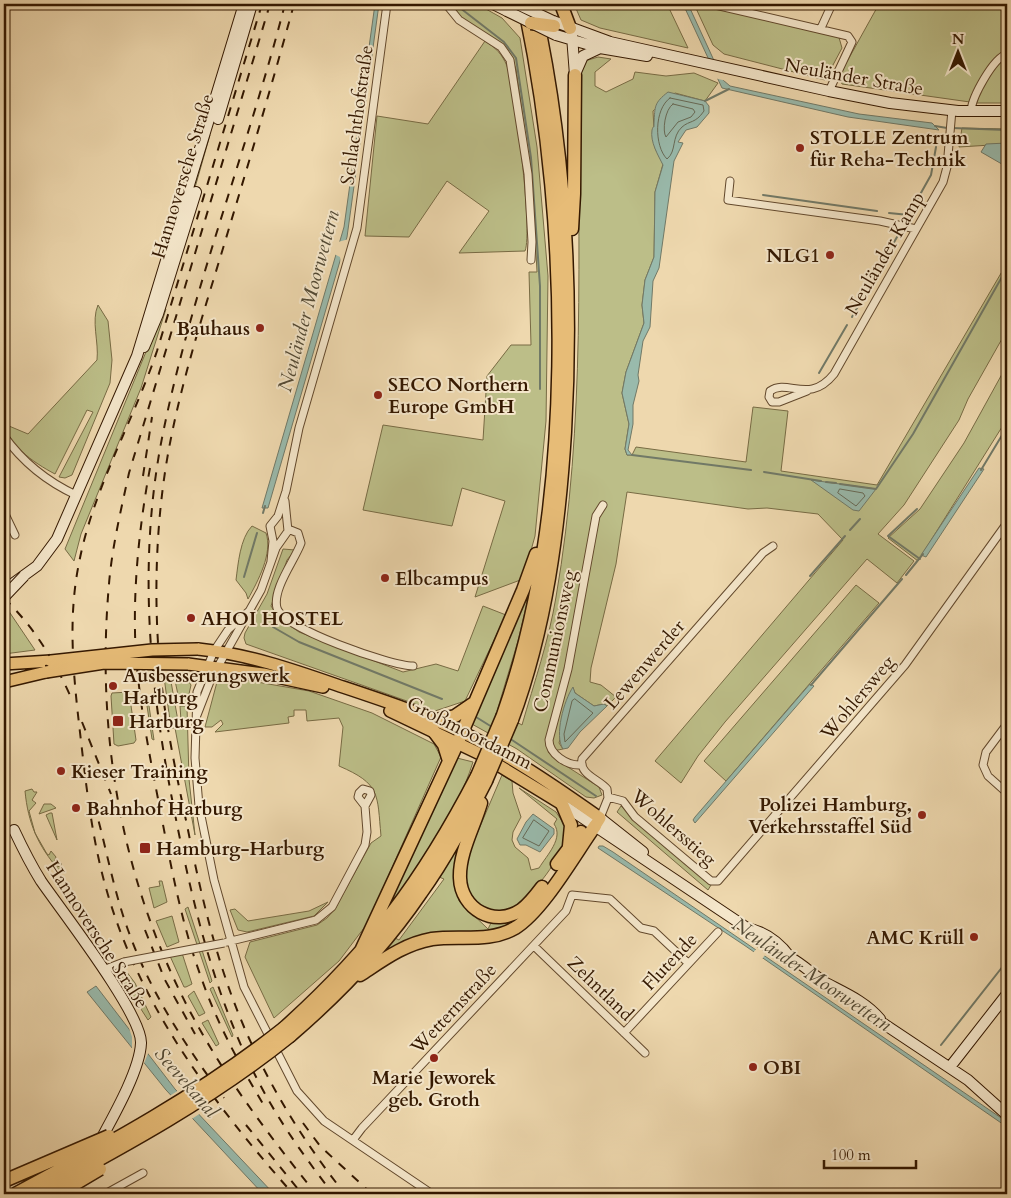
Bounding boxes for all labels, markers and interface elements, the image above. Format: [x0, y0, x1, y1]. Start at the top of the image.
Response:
north arrow [934, 28, 984, 78]
text: N [952, 30, 964, 49]
street label: Schlachthofstraße [334, 44, 380, 187]
street label: Neuländer Straße [782, 52, 925, 102]
street label: Hannoversche Straße [146, 91, 220, 262]
place label: STOLLE Zentrum für Reha-Technik [810, 125, 969, 173]
marker: STOLLE Zentrum für Reha-Technik [794, 142, 806, 154]
street label: Neuländer Kamp [839, 187, 931, 320]
water label: Neuländer Moorwettern [271, 207, 346, 395]
place label: NLG1 [766, 243, 820, 269]
marker: NLG1 [824, 249, 836, 261]
place label: Bauhaus [176, 316, 250, 342]
marker: Bauhaus [254, 322, 266, 334]
place label: SECO Northern Europe GmbH [388, 372, 530, 420]
marker: SECO Northern Europe GmbH [372, 389, 384, 401]
place label: Elbcampus [395, 566, 489, 592]
street label: Communionsweg [527, 567, 583, 715]
marker: Elbcampus [379, 572, 391, 584]
place label: AHOI HOSTEL [201, 606, 343, 632]
marker: AHOI HOSTEL [185, 612, 197, 624]
street label: Lewenwerder [598, 614, 691, 715]
street label: Wohlersweg [814, 650, 901, 746]
place label: Ausbesserungswerk Harburg [123, 663, 290, 711]
marker: Ausbesserungswerk Harburg [107, 680, 119, 692]
street label: Großmoordamm [402, 690, 538, 776]
place label: Harburg [129, 709, 204, 735]
marker: Harburg [111, 714, 125, 728]
place label: Kieser Training [71, 759, 208, 785]
marker: Kieser Training [55, 765, 67, 777]
street label: Wohlersstieg [624, 783, 722, 872]
place label: Polizei Hamburg, Verkehrsstaffel Süd [748, 792, 912, 840]
place label: Bahnhof Harburg [86, 796, 243, 822]
marker: Bahnhof Harburg [70, 802, 82, 814]
marker: Polizei Hamburg, Verkehrsstaffel Süd [916, 809, 928, 821]
place label: Hamburg-Harburg [156, 836, 325, 862]
marker: Hamburg-Harburg [138, 841, 152, 855]
street label: Hannoversche Straße [40, 856, 155, 1013]
water label: Neuländer Moorwettern [727, 911, 897, 1038]
place label: AMC Krüll [866, 925, 964, 951]
street label: Flutende [636, 927, 703, 996]
marker: AMC Krüll [968, 931, 980, 943]
street label: Zehntland [561, 950, 639, 1027]
street label: Wetternstraße [404, 958, 503, 1060]
water label: Seevekanal [148, 1041, 225, 1124]
marker: Marie Jeworek geb. Groth [428, 1052, 440, 1064]
place label: OBI [763, 1055, 801, 1081]
marker: OBI [747, 1061, 759, 1073]
place label: Marie Jeworek geb. Groth [372, 1065, 496, 1113]
scale bar [824, 1138, 916, 1170]
text: 100 m [831, 1145, 871, 1165]

